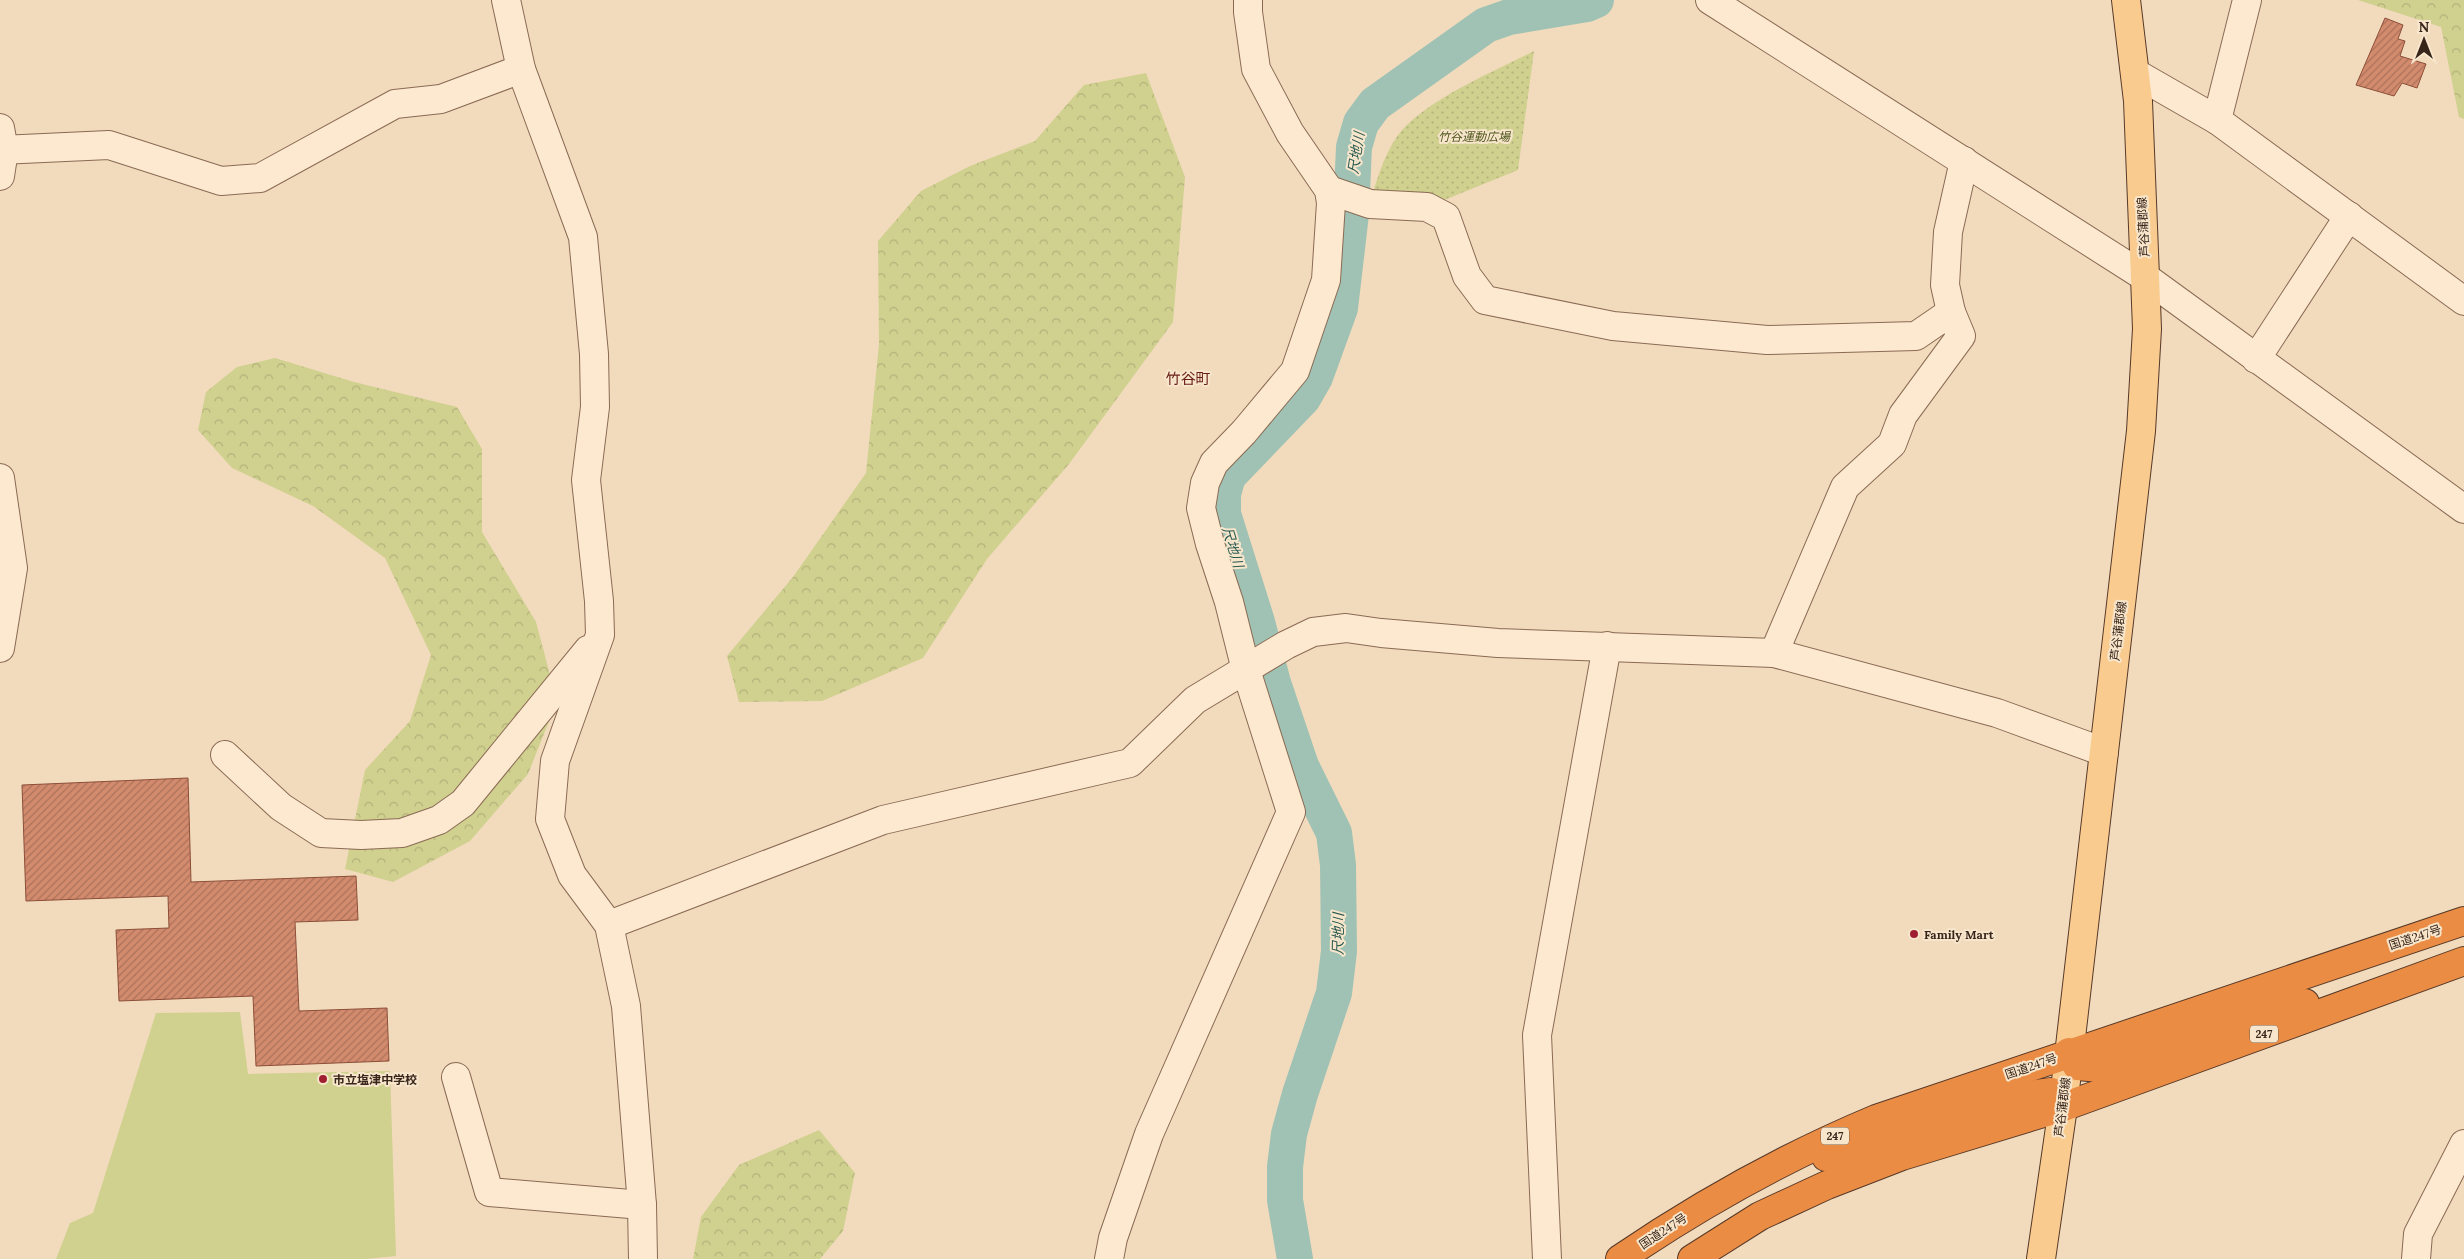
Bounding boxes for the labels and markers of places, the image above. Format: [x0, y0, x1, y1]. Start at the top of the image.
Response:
place label: Family Mart [1924, 927, 1995, 942]
marker: Family Mart [1908, 928, 1920, 940]
place label: 市立塩津中学校 [333, 1072, 417, 1087]
marker: 市立塩津中学校 [317, 1073, 329, 1085]

